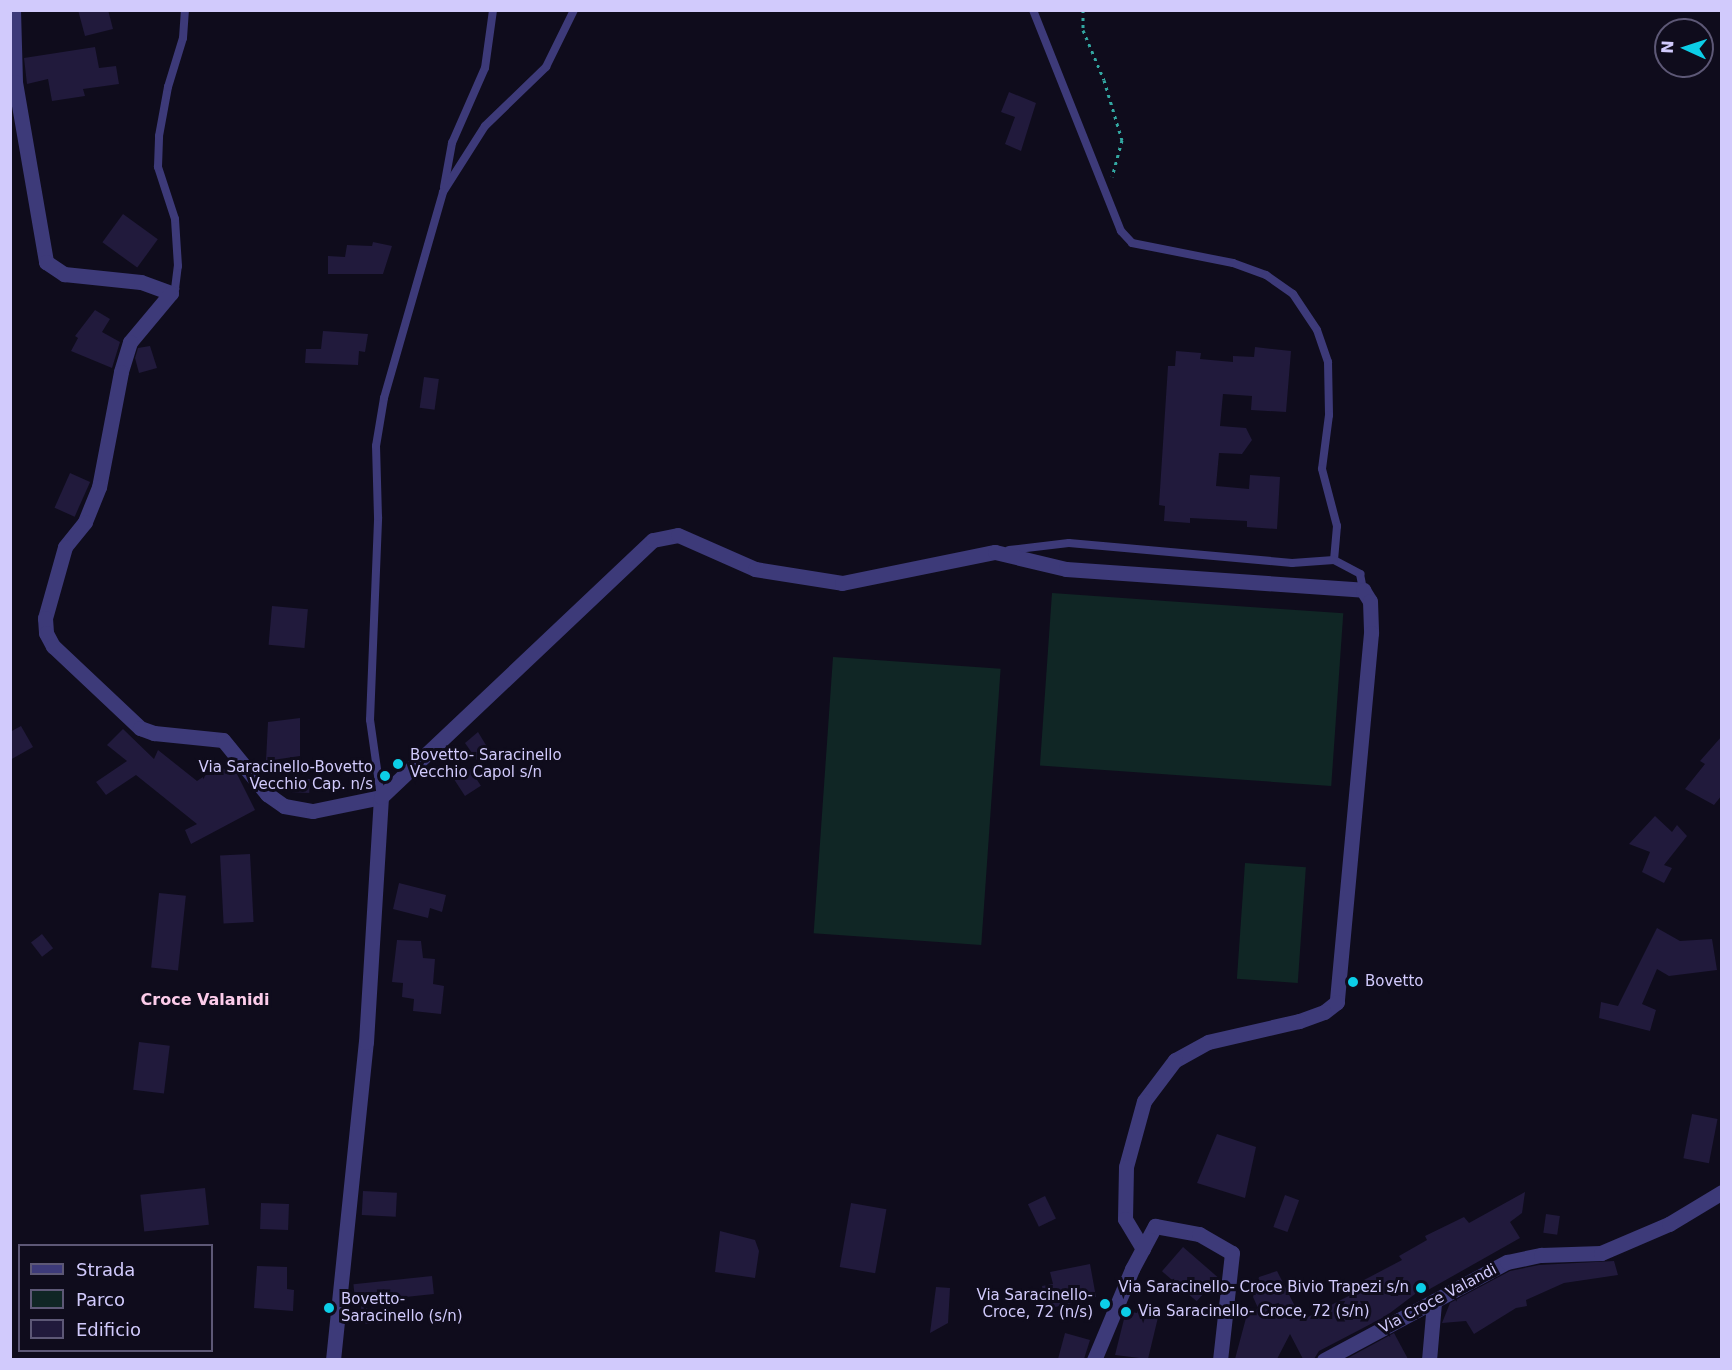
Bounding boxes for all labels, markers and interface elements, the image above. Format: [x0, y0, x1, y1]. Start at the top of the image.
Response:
north arrow [1654, 18, 1714, 78]
text: N [1658, 40, 1677, 54]
place label: Bovetto- Saracinello Vecchio Capol s/n [410, 746, 562, 781]
marker: Bovetto- Saracinello Vecchio Capol s/n [391, 757, 405, 771]
place label: Via Saracinello-Bovetto Vecchio Cap. n/s [199, 758, 373, 793]
marker: Via Saracinello-Bovetto Vecchio Cap. n/s [378, 769, 392, 783]
place label: Bovetto [1365, 973, 1424, 991]
marker: Bovetto [1346, 975, 1360, 989]
district label: Croce Valanidi [141, 990, 269, 1010]
legend [18, 1244, 213, 1352]
text: Strada [76, 1259, 135, 1280]
street label: Via Croce Valandi [1376, 1260, 1500, 1338]
place label: Via Saracinello- Croce Bivio Trapezi s/n [1118, 1279, 1409, 1297]
marker: Via Saracinello- Croce Bivio Trapezi s/n [1414, 1281, 1428, 1295]
place label: Via Saracinello- Croce, 72 (n/s) [977, 1286, 1093, 1321]
text: Parco [76, 1289, 125, 1310]
place label: Bovetto- Saracinello (s/n) [341, 1290, 463, 1325]
marker: Via Saracinello- Croce, 72 (n/s) [1098, 1297, 1112, 1311]
marker: Bovetto- Saracinello (s/n) [322, 1301, 336, 1315]
place label: Via Saracinello- Croce, 72 (s/n) [1138, 1303, 1370, 1321]
marker: Via Saracinello- Croce, 72 (s/n) [1119, 1305, 1133, 1319]
text: Edificio [76, 1319, 141, 1340]

